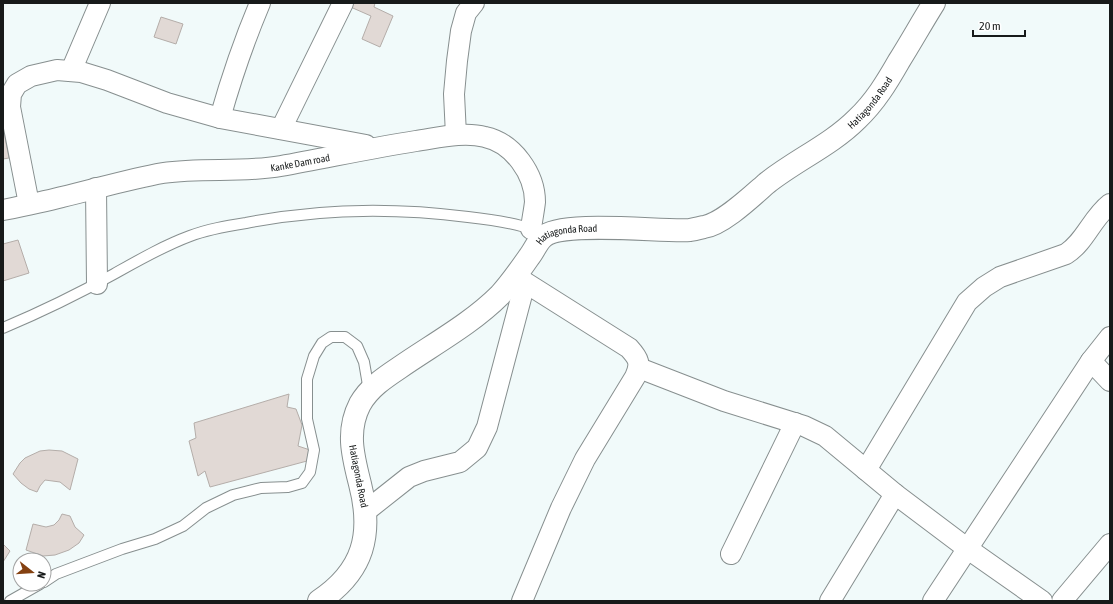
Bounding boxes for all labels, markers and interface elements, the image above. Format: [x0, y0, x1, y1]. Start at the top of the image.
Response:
scale bar [973, 12, 1025, 38]
text: 20 m [979, 19, 1001, 33]
street label: Hatiagonda Road [845, 75, 894, 131]
street label: Kanke Dam road [270, 152, 331, 174]
street label: Hatiagonda Road [534, 223, 597, 247]
street label: Hatiagonda Road [347, 444, 370, 509]
north arrow [12, 552, 52, 592]
text: N [35, 570, 48, 580]

